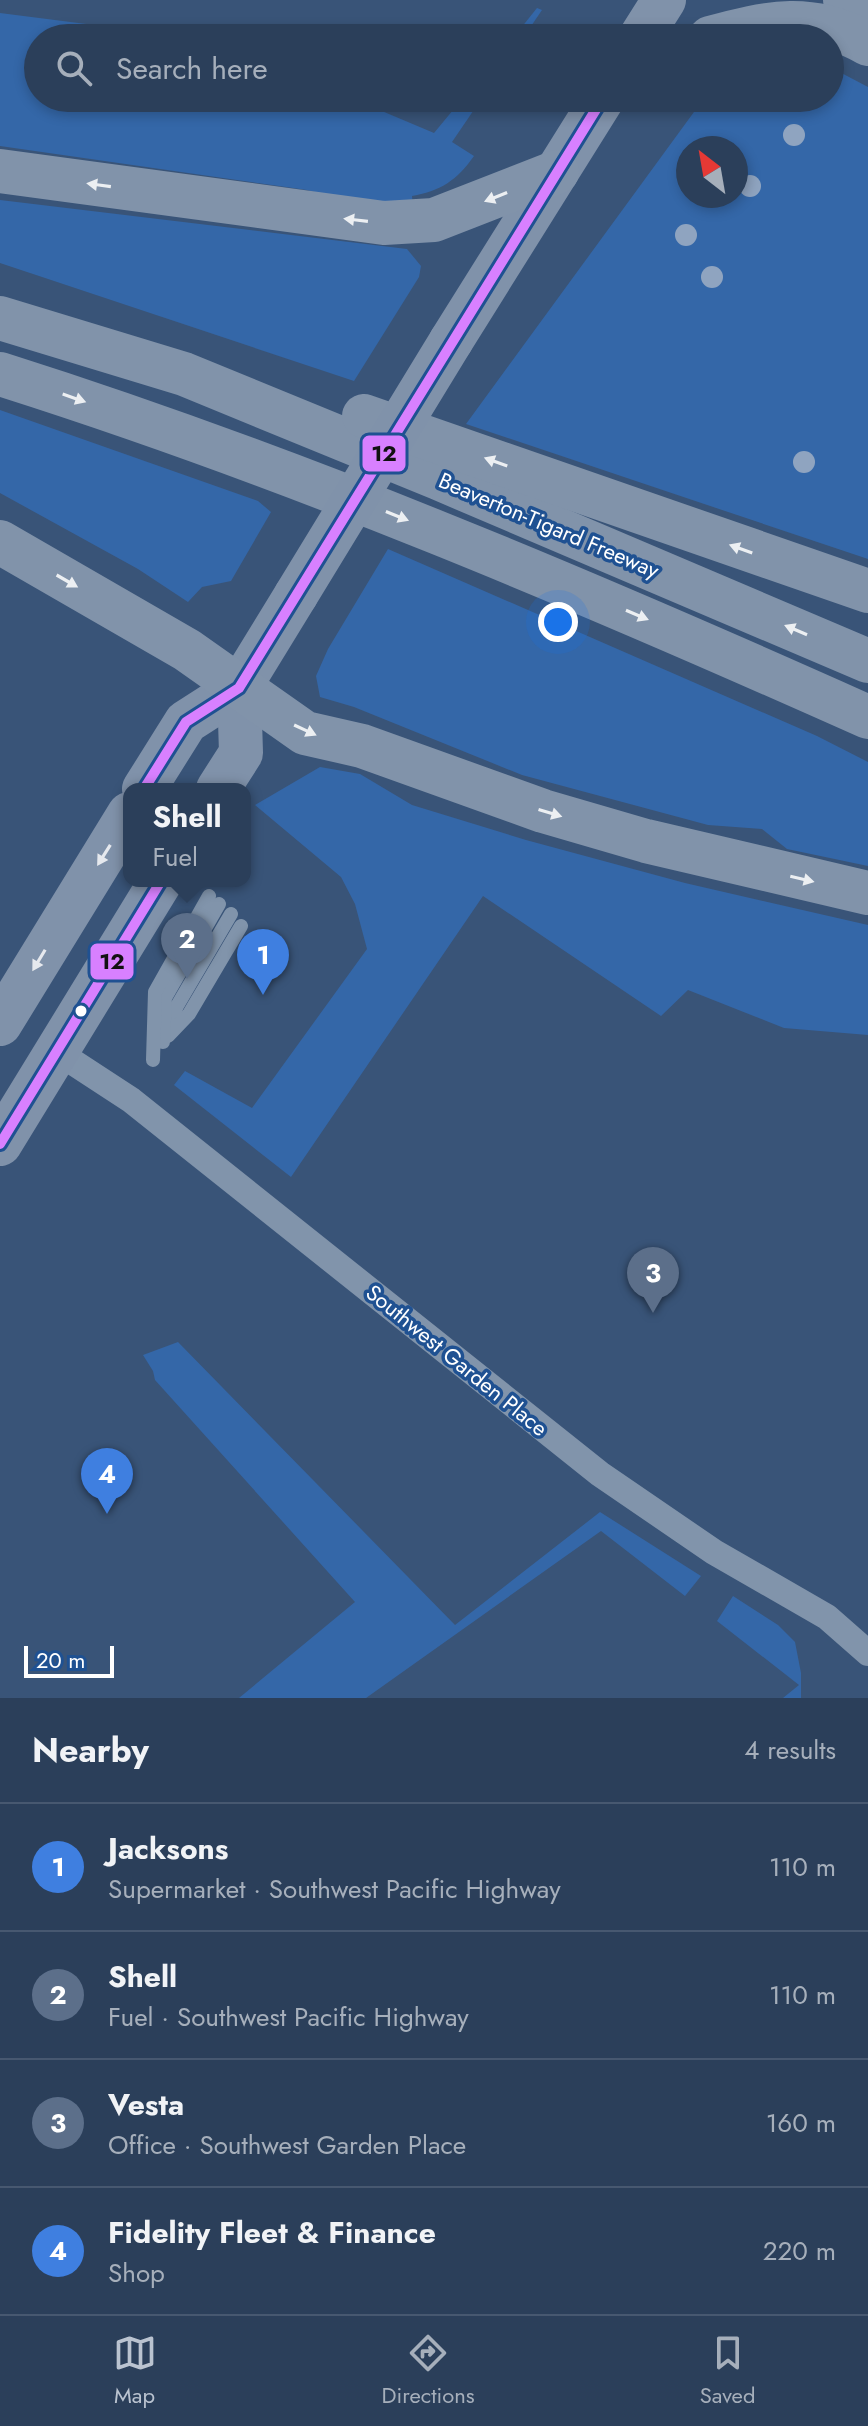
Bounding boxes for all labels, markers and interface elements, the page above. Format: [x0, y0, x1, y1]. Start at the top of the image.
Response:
search box [24, 24, 844, 112]
icon: search [52, 46, 96, 90]
text: Search here [116, 47, 268, 90]
north arrow [676, 136, 748, 208]
one-way arrow [86, 178, 111, 191]
one-way arrow [484, 191, 508, 204]
one-way arrow [343, 213, 368, 226]
one-way arrow [62, 392, 86, 404]
line badge: 12 [361, 434, 407, 473]
text: 12 [371, 437, 397, 469]
one-way arrow [484, 455, 508, 467]
street label: Beaverton-Tigard Freeway [434, 464, 665, 586]
one-way arrow [385, 510, 409, 523]
one-way arrow [729, 542, 753, 554]
one-way arrow [56, 574, 79, 588]
your location [538, 602, 578, 642]
one-way arrow [626, 609, 649, 622]
one-way arrow [785, 624, 808, 637]
one-way arrow [293, 723, 316, 737]
popup [123, 783, 251, 887]
text: Shell [152, 795, 222, 838]
one-way arrow [539, 807, 563, 820]
text: Fuel [152, 838, 198, 876]
one-way arrow [97, 844, 111, 866]
one-way arrow [789, 873, 814, 885]
pin: 2 [161, 913, 213, 979]
pin: 1 [237, 929, 289, 995]
line badge: 12 [89, 942, 135, 981]
text: 12 [99, 945, 125, 977]
one-way arrow [33, 949, 47, 971]
unlabelled marker [73, 1003, 89, 1019]
pin: 3 [627, 1247, 679, 1313]
street label: Southwest Garden Place [359, 1277, 555, 1443]
pin: 4 [81, 1448, 133, 1514]
scale bar [24, 1642, 114, 1678]
text: 20 m [36, 1644, 85, 1676]
text: Nearby [32, 1726, 149, 1775]
text: 4 results [744, 1731, 836, 1769]
text: Jacksons [108, 1827, 229, 1870]
text: 1 [51, 1848, 65, 1886]
text: 110 m [769, 1848, 836, 1886]
text: Supermarket · Southwest Pacific Highway [108, 1870, 561, 1908]
text: Shell [108, 1955, 177, 1998]
text: 2 [49, 1976, 67, 2014]
text: 110 m [769, 1976, 836, 2014]
text: Fuel · Southwest Pacific Highway [108, 1998, 469, 2036]
text: Vesta [108, 2083, 184, 2126]
text: 3 [50, 2104, 66, 2142]
text: 160 m [766, 2104, 836, 2142]
text: Office · Southwest Garden Place [108, 2126, 466, 2164]
text: Fidelity Fleet & Finance [108, 2211, 436, 2254]
text: 4 [49, 2232, 67, 2270]
text: 220 m [763, 2232, 836, 2270]
text: Shop [108, 2254, 165, 2292]
tab: Map [113, 2331, 157, 2411]
tab: Directions [382, 2331, 475, 2411]
tab: Saved [700, 2331, 755, 2411]

